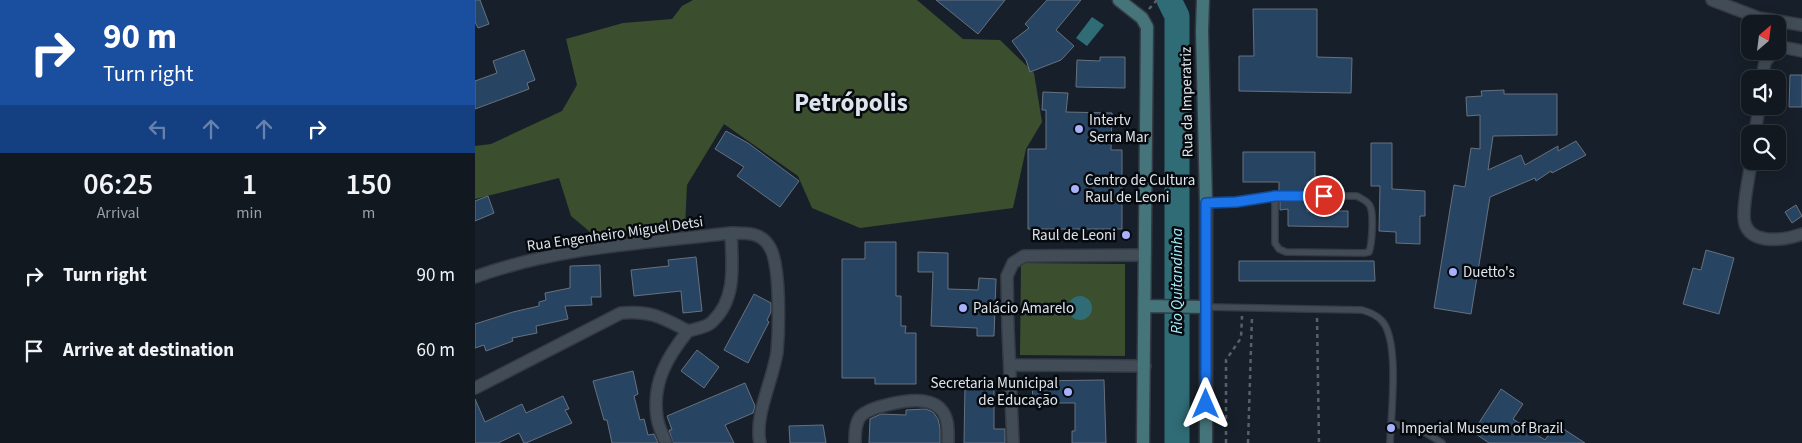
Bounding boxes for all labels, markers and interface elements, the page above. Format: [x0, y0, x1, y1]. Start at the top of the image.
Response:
text: 90 m [103, 12, 177, 62]
north arrow [1741, 15, 1786, 60]
map controls [1741, 15, 1786, 170]
icon: right [20, 20, 85, 85]
street label: Rua da Imperatriz [1176, 46, 1198, 158]
text: Turn right [103, 58, 193, 90]
button: sound [1741, 70, 1786, 115]
district label: Petrópolis [794, 85, 908, 121]
place label: Intertv Serra Mar [1089, 110, 1150, 148]
icon: left [144, 115, 172, 143]
icon: ahead [197, 115, 225, 143]
icon: ahead [250, 115, 278, 143]
icon: right [303, 115, 331, 143]
marker: Intertv Serra Mar [1073, 123, 1085, 135]
button: search [1741, 125, 1786, 170]
text: 06:25 [83, 163, 153, 206]
text: 1 [242, 163, 257, 206]
text: 150 [346, 163, 392, 206]
place label: Centro de Cultura Raul de Leoni [1085, 170, 1195, 208]
pin [1303, 175, 1345, 217]
icon: arrive [1310, 182, 1338, 210]
marker: Centro de Cultura Raul de Leoni [1069, 183, 1081, 195]
text: Arrival [97, 202, 140, 224]
text: min [236, 202, 262, 224]
text: m [362, 202, 375, 224]
street label: Rua Engenheiro Miguel Detsi [525, 211, 705, 257]
place label: Raul de Leoni [1032, 225, 1116, 246]
water label: Rio Quitandinha [1166, 228, 1188, 334]
marker: Raul de Leoni [1120, 229, 1132, 241]
icon: right [20, 262, 48, 290]
text: Turn right [63, 262, 147, 289]
text: 90 m [417, 262, 455, 289]
place label: Duetto's [1463, 262, 1515, 283]
marker: Duetto's [1447, 266, 1459, 278]
place label: Palácio Amarelo [973, 298, 1074, 319]
marker: Palácio Amarelo [957, 302, 969, 314]
icon: arrive [20, 337, 48, 365]
text: Arrive at destination [63, 337, 234, 364]
text: 60 m [417, 337, 455, 364]
place label: Secretaria Municipal de Educação [931, 373, 1058, 411]
position arrow [1179, 377, 1231, 429]
marker: Secretaria Municipal de Educação [1062, 386, 1074, 398]
place label: Imperial Museum of Brazil [1401, 418, 1564, 439]
marker: Imperial Museum of Brazil [1385, 422, 1397, 434]

